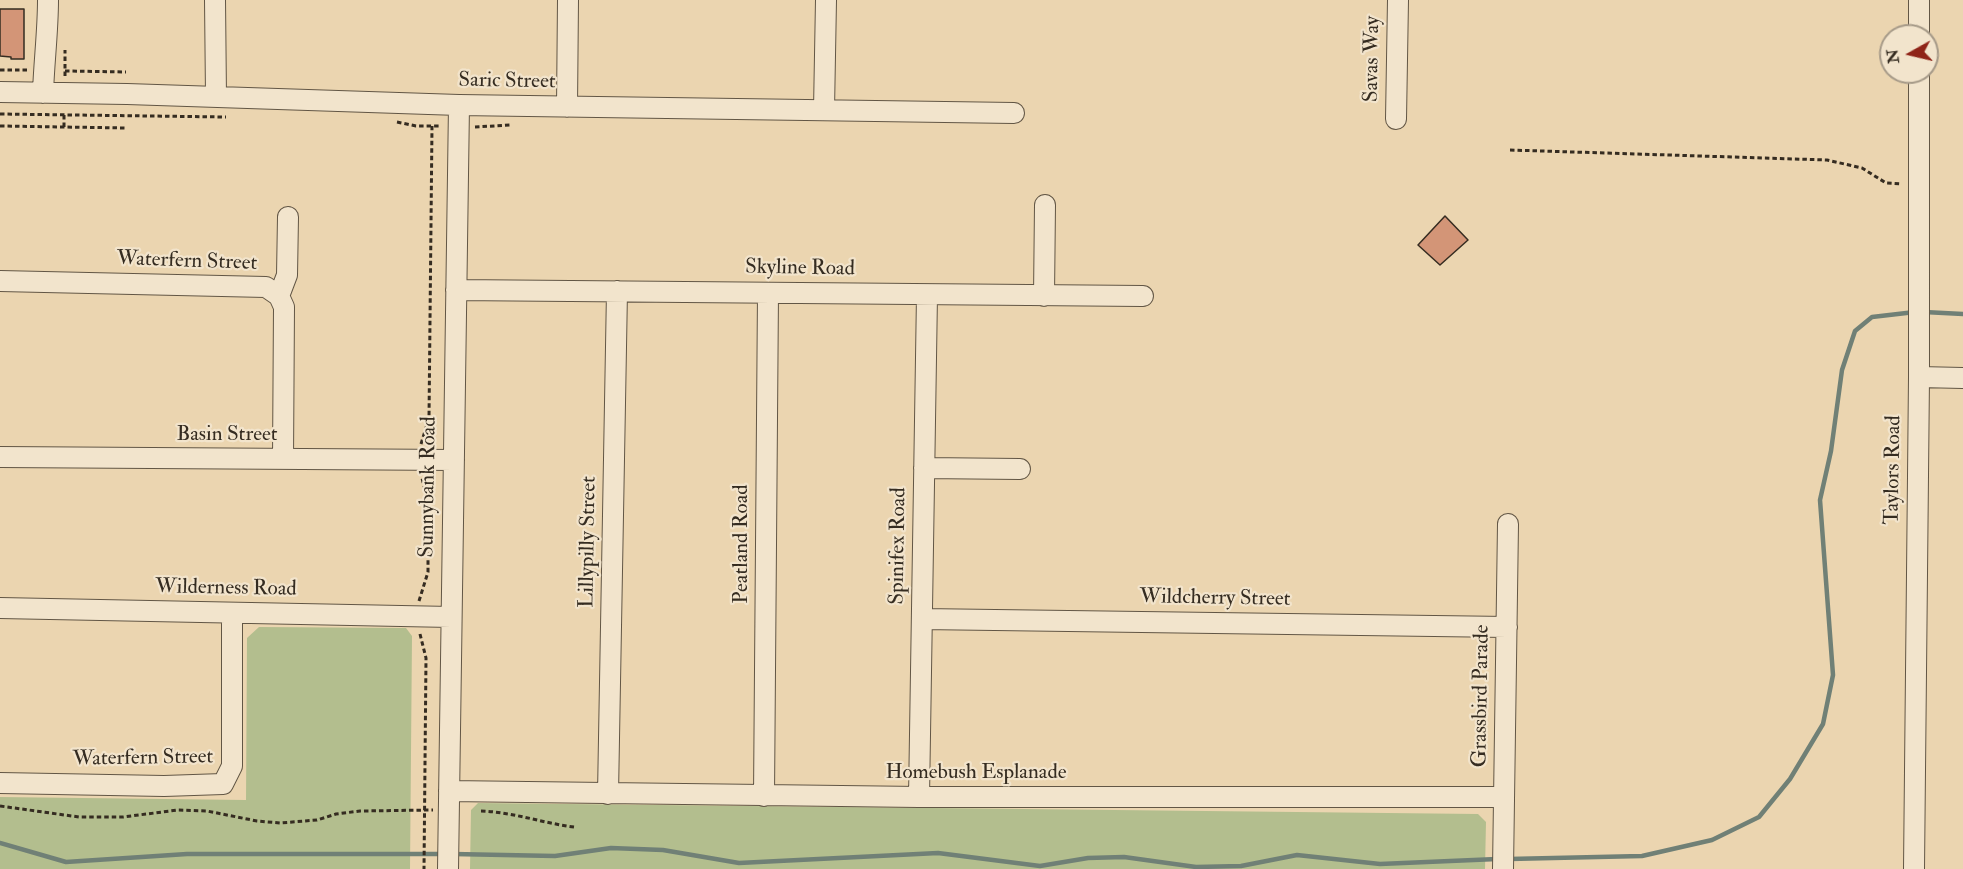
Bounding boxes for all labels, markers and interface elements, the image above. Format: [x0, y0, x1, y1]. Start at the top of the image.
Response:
street label: Savas Way [1360, 16, 1386, 102]
north arrow [1879, 24, 1939, 84]
text: N [1882, 48, 1904, 65]
street label: Saric Street [458, 69, 556, 95]
street label: Waterfern Street [116, 247, 258, 277]
street label: Skyline Road [745, 255, 855, 283]
street label: Taylors Road [1880, 415, 1908, 525]
street label: Sunnybank Road [415, 416, 443, 558]
street label: Basin Street [176, 422, 278, 448]
street label: Lillypilly Street [575, 476, 603, 608]
street label: Peatland Road [729, 484, 755, 604]
street label: Spinifex Road [885, 487, 913, 605]
street label: Wilderness Road [155, 575, 297, 603]
street label: Wildcherry Street [1139, 585, 1291, 613]
street label: Grassbird Parade [1468, 624, 1496, 768]
street label: Waterfern Street [72, 745, 214, 773]
street label: Homebush Esplanade [885, 760, 1067, 786]

